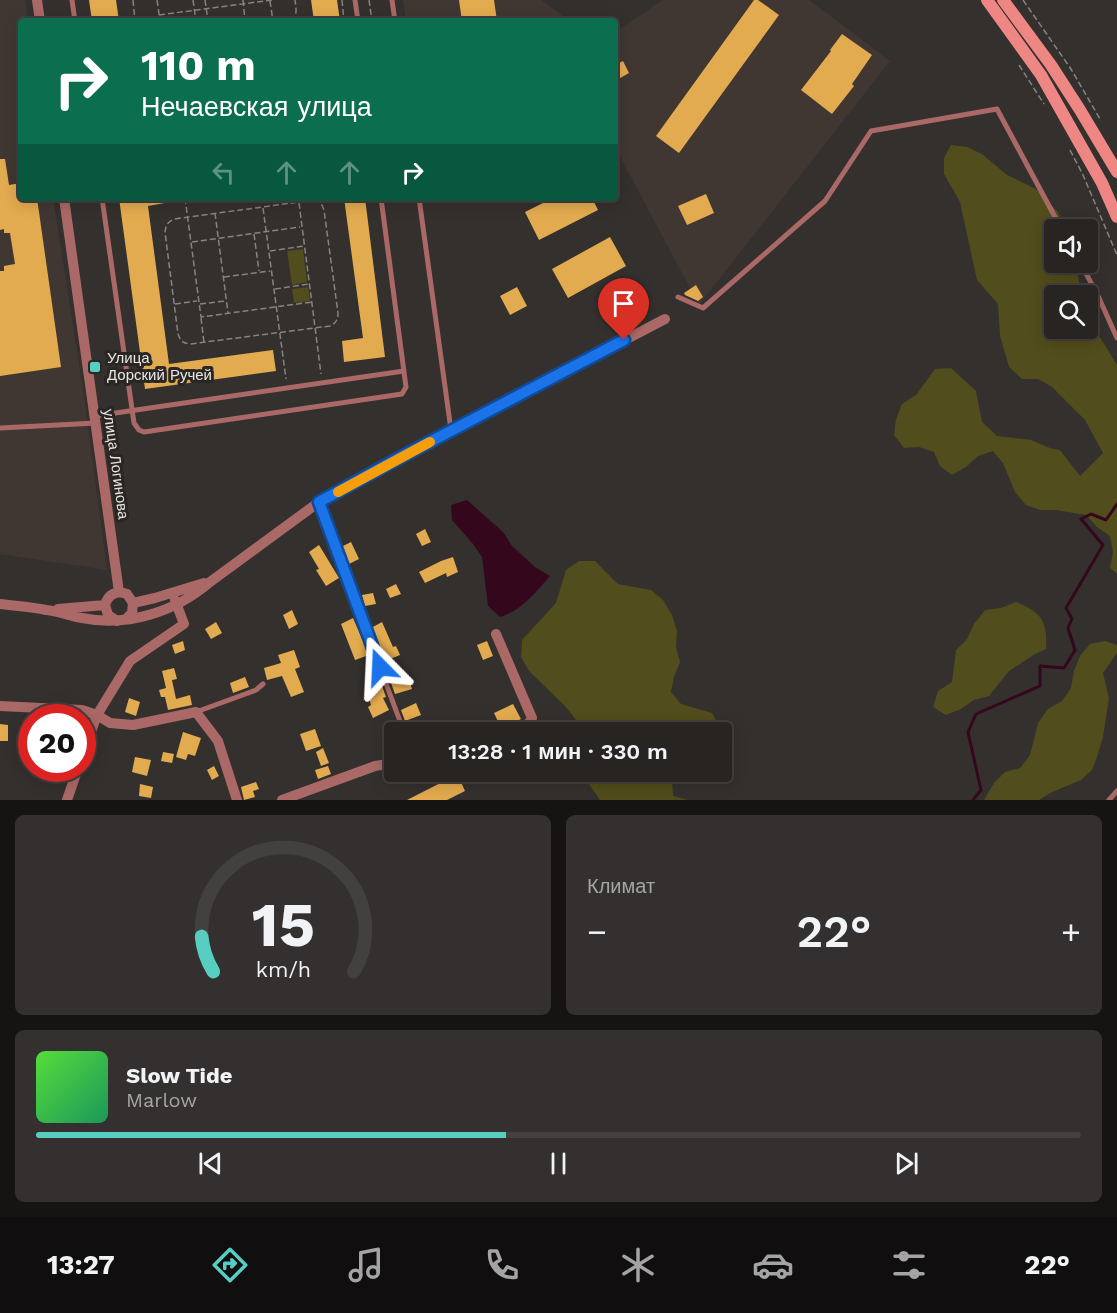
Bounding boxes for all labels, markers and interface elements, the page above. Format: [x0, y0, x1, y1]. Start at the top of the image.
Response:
text: 110 m [141, 41, 256, 90]
icon: right [42, 42, 120, 120]
text: Нечаевская улица [141, 91, 372, 123]
icon: left [207, 156, 240, 189]
icon: ahead [270, 156, 303, 189]
icon: ahead [333, 156, 366, 189]
icon: right [396, 156, 429, 189]
map controls [1044, 219, 1098, 339]
button: sound [1044, 219, 1098, 273]
pin [598, 278, 649, 340]
button: search [1044, 285, 1098, 339]
icon: arrive [607, 287, 640, 320]
place label: Улица Дорский Ручей [107, 349, 212, 384]
marker: Улица Дорский Ручей [88, 360, 102, 374]
street label: улица Логинова [99, 408, 133, 521]
position arrow [348, 635, 412, 699]
speed limit sign: 20 [18, 704, 96, 782]
text: 13:28 · 1 мин · 330 m [448, 739, 668, 764]
text: Климат [587, 874, 655, 898]
text: 15 [251, 888, 315, 961]
text: 22° [797, 905, 871, 958]
text: − [587, 912, 607, 951]
text: + [1061, 912, 1081, 951]
text: km/h [255, 957, 311, 982]
text: Slow Tide [126, 1063, 233, 1088]
text: Marlow [126, 1088, 197, 1112]
icon: previous [194, 1147, 227, 1180]
icon: pause [542, 1147, 575, 1180]
icon: next [890, 1147, 923, 1180]
icon: directions [209, 1244, 251, 1286]
icon: music [345, 1244, 387, 1286]
icon: phone [481, 1244, 523, 1286]
icon: climate [617, 1244, 659, 1286]
icon: car [752, 1244, 794, 1286]
icon: filters [888, 1244, 930, 1286]
text: 13:27 [47, 1249, 115, 1281]
text: 22° [1024, 1249, 1070, 1281]

